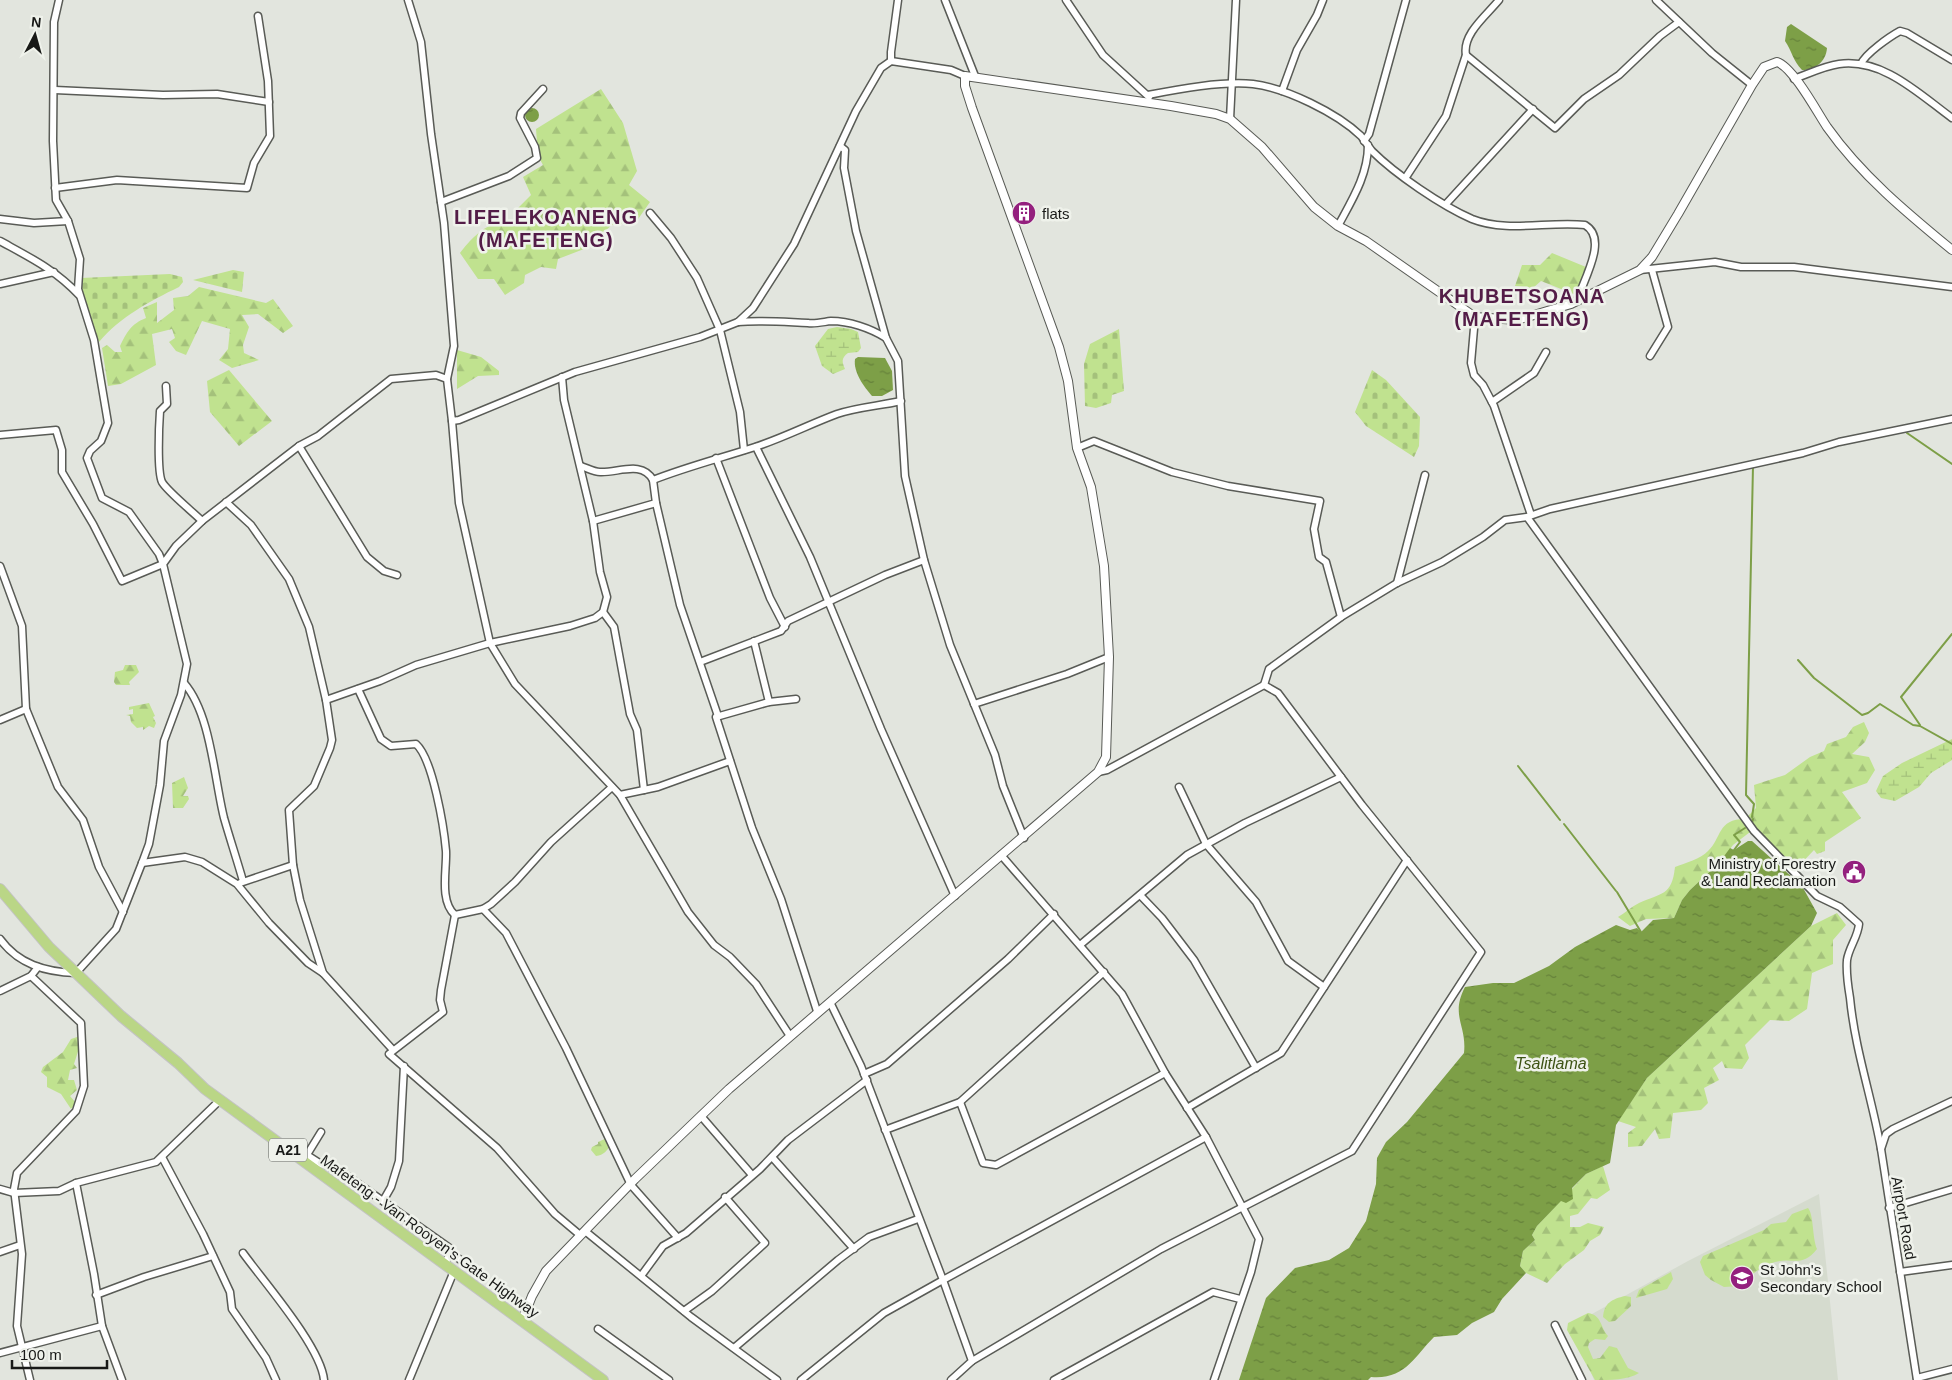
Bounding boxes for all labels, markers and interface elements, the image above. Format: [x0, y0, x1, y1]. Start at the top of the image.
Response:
north arrow [10, 10, 60, 60]
text: N [30, 14, 42, 31]
building icon: flats [1011, 200, 1037, 226]
place label: flats [1042, 205, 1070, 222]
district label: LIFELEKOANENG (MAFETENG) [454, 206, 638, 251]
district label: KHUBETSOANA (MAFETENG) [1439, 285, 1605, 330]
place label: Ministry of Forestry & Land Reclamation [1701, 855, 1836, 889]
public building icon: Ministry of Forestry & Land Reclamation [1841, 859, 1867, 885]
water label: Tsalitlama [1515, 1055, 1587, 1072]
road number: A21 [269, 1138, 307, 1162]
street label: Mafeteng - Van Rooyen's Gate Highway [317, 1151, 543, 1321]
street label: Airport Road [1888, 1175, 1920, 1261]
place label: St John's Secondary School [1760, 1261, 1882, 1295]
school or university icon: St John's Secondary School [1729, 1265, 1755, 1291]
scale bar [12, 1338, 108, 1370]
text: 100 m [20, 1346, 62, 1363]

